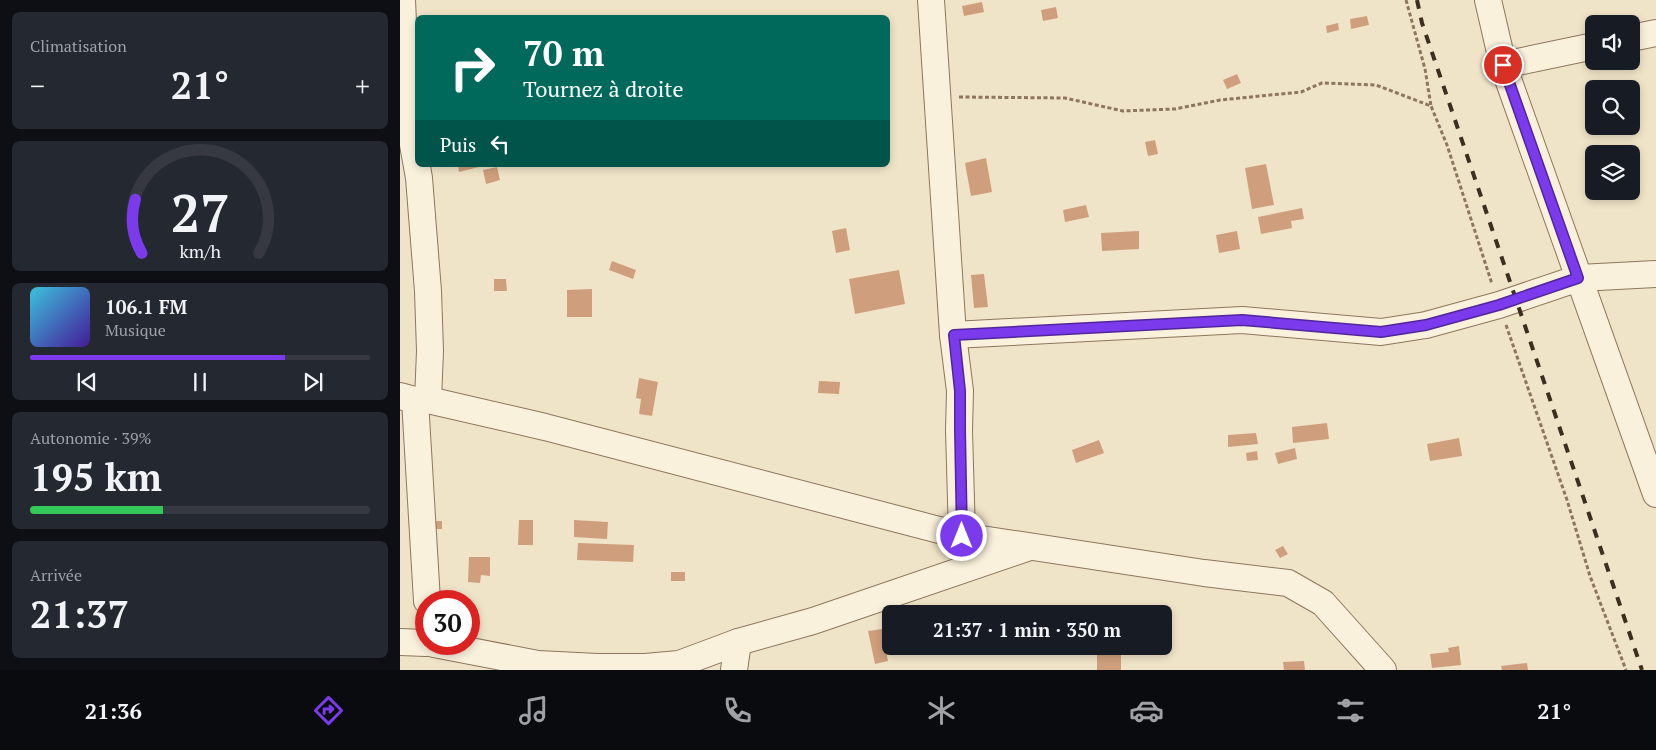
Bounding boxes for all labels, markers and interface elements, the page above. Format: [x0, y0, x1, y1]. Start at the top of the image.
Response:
map controls [1585, 15, 1640, 200]
button: sound [1585, 15, 1640, 70]
text: 70 m [523, 30, 604, 76]
text: Climatisation [30, 35, 127, 57]
icon: right [440, 35, 505, 100]
pin [1482, 44, 1524, 86]
icon: arrive [1489, 51, 1517, 79]
text: 21° [171, 60, 229, 110]
text: − [30, 67, 45, 104]
text: + [355, 67, 370, 104]
text: Tournez à droite [523, 74, 684, 103]
button: search [1585, 80, 1640, 135]
icon: left [486, 130, 514, 158]
text: Puis [440, 132, 476, 157]
button: layers [1585, 145, 1640, 200]
text: 27 [171, 178, 229, 247]
text: km/h [179, 239, 221, 263]
text: 106.1 FM [105, 294, 187, 319]
text: Musique [105, 319, 166, 341]
icon: previous [73, 368, 101, 396]
icon: pause [186, 368, 214, 396]
icon: next [299, 368, 327, 396]
text: Autonomie · 39% [30, 427, 152, 449]
text: 195 km [30, 452, 162, 502]
position arrow [935, 509, 987, 561]
text: Arrivée [30, 564, 82, 586]
text: 21:37 [30, 589, 129, 639]
speed limit sign: 30 [415, 590, 480, 655]
text: 21:37 · 1 min · 350 m [933, 617, 1121, 642]
icon: directions [311, 693, 346, 728]
icon: music [516, 693, 551, 728]
icon: phone [720, 693, 755, 728]
icon: climate [924, 693, 959, 728]
icon: car [1129, 693, 1164, 728]
icon: filters [1333, 693, 1368, 728]
text: 21:36 [85, 696, 142, 725]
text: 21° [1537, 696, 1571, 725]

